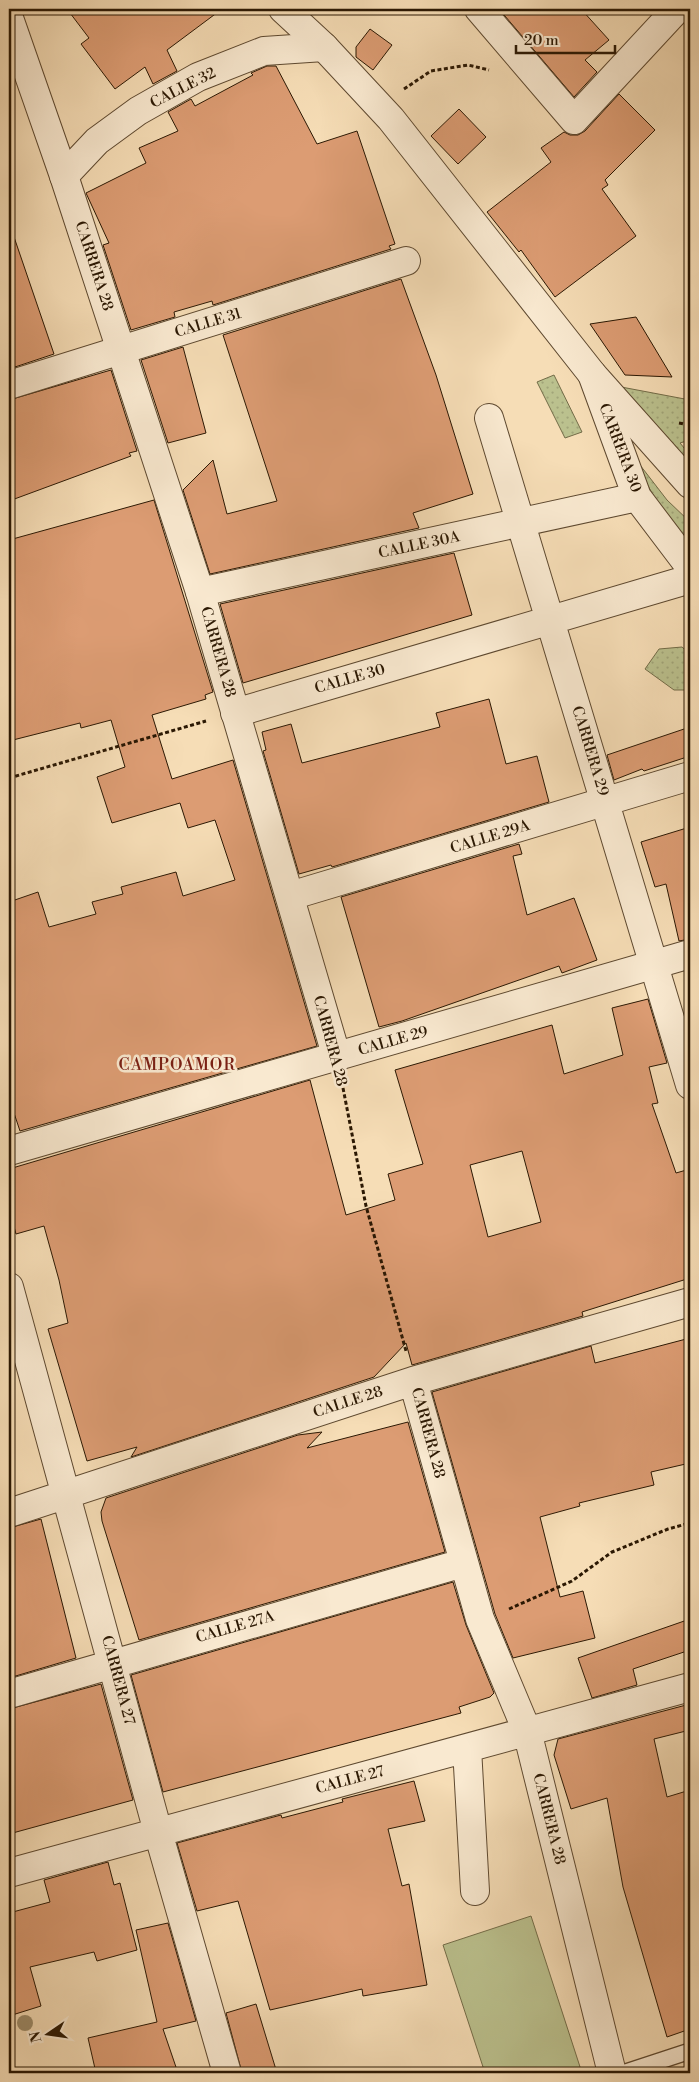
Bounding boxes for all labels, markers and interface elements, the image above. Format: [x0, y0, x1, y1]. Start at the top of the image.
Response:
scale bar [516, 22, 615, 54]
text: 20 m [524, 31, 559, 50]
street label: CALLE 32 [147, 63, 219, 113]
street label: CARRERA 28 [71, 219, 117, 313]
street label: CALLE 31 [172, 304, 244, 342]
street label: CARRERA 30 [594, 401, 646, 495]
street label: CALLE 30A [377, 527, 462, 563]
street label: CARRERA 28 [196, 605, 240, 699]
street label: CALLE 30 [313, 660, 388, 698]
street label: CARRERA 29 [567, 704, 613, 798]
street label: CALLE 29A [448, 816, 533, 858]
street label: CARRERA 28 [309, 993, 351, 1089]
street label: CALLE 29 [356, 1022, 430, 1060]
district label: CAMPOAMOR [119, 1055, 235, 1075]
street label: CALLE 28 [311, 1382, 385, 1422]
street label: CARRERA 28 [407, 1385, 449, 1481]
street label: CALLE 27A [194, 1607, 277, 1647]
street label: CARRERA 27 [97, 1633, 139, 1727]
street label: CALLE 27 [314, 1762, 387, 1798]
street label: CARRERA 28 [528, 1771, 570, 1867]
north arrow [22, 2010, 72, 2060]
text: N [26, 2029, 46, 2044]

